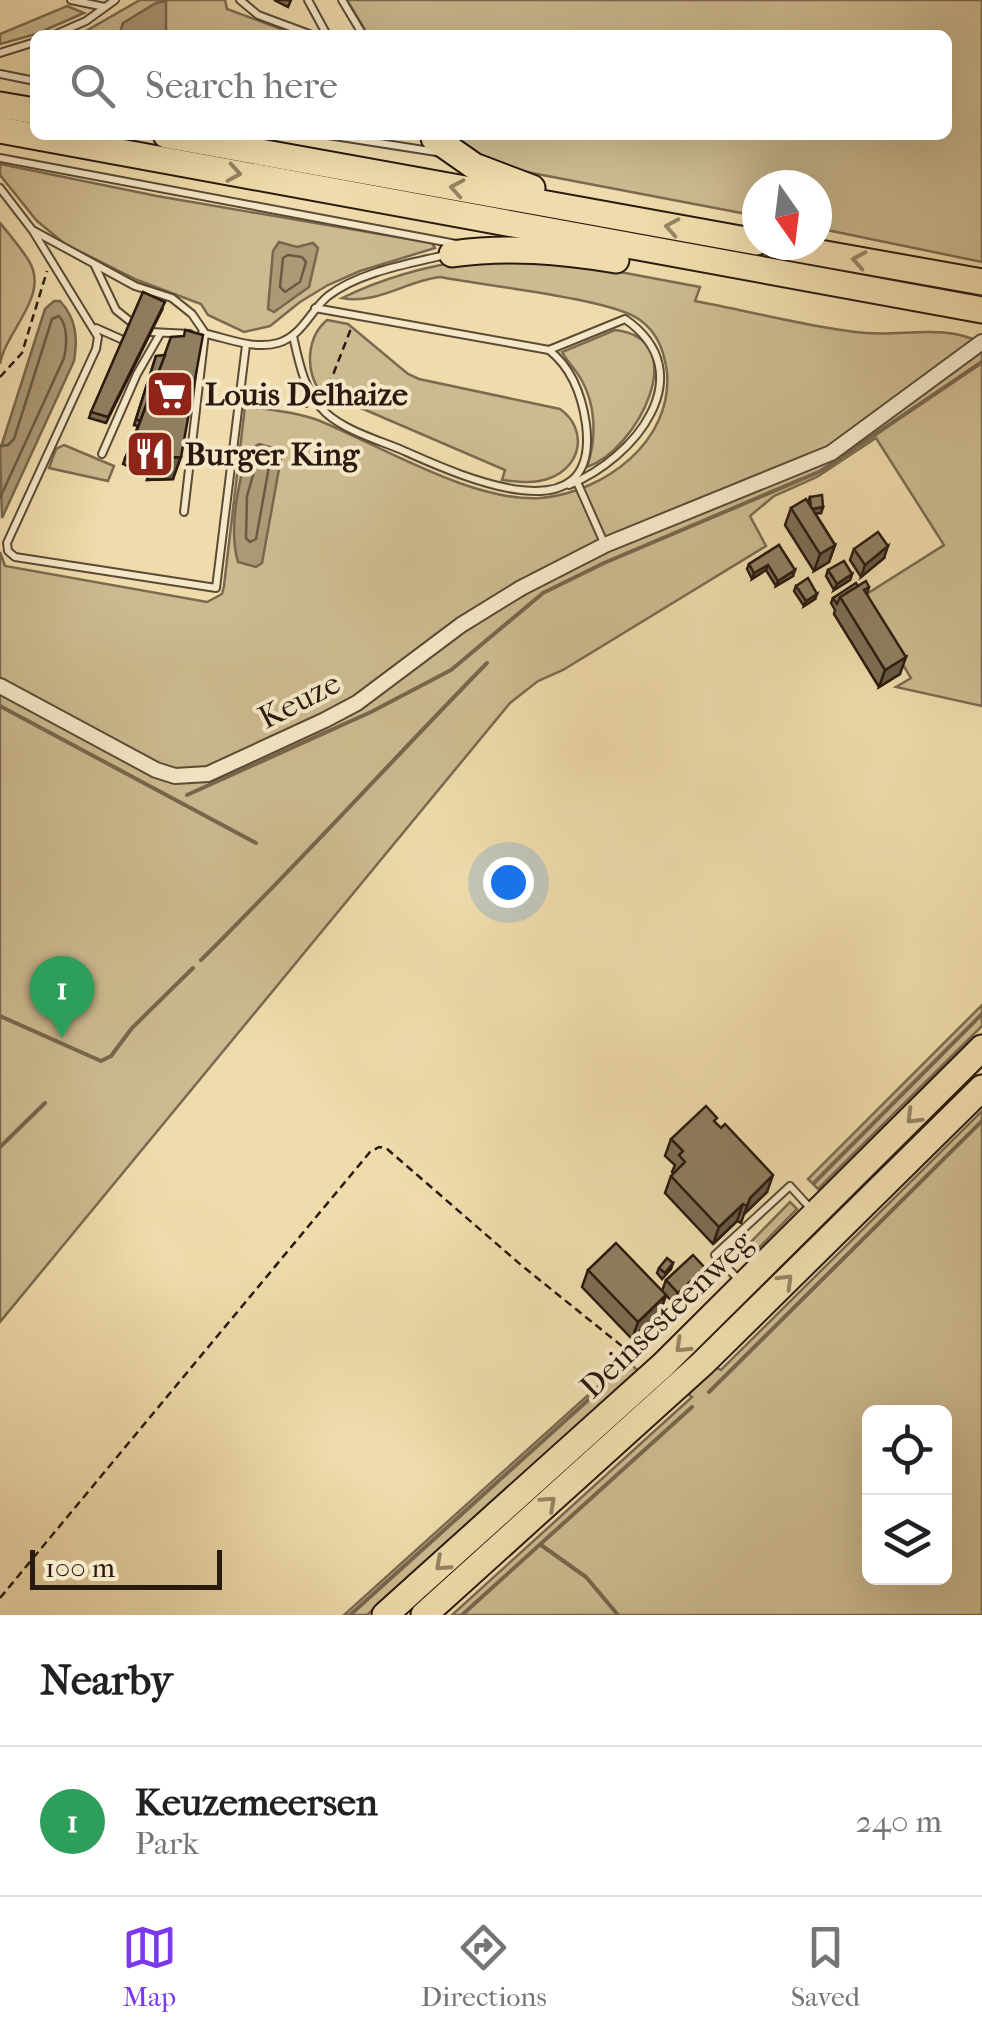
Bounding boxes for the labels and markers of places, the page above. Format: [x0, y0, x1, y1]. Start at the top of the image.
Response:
supermarket icon: Louis Delhaize [144, 368, 196, 420]
place label: Louis Delhaize [205, 376, 408, 413]
restaurant icon: Burger King [124, 428, 176, 480]
place label: Burger King [185, 436, 360, 473]
pin: 1 [30, 956, 94, 1038]

